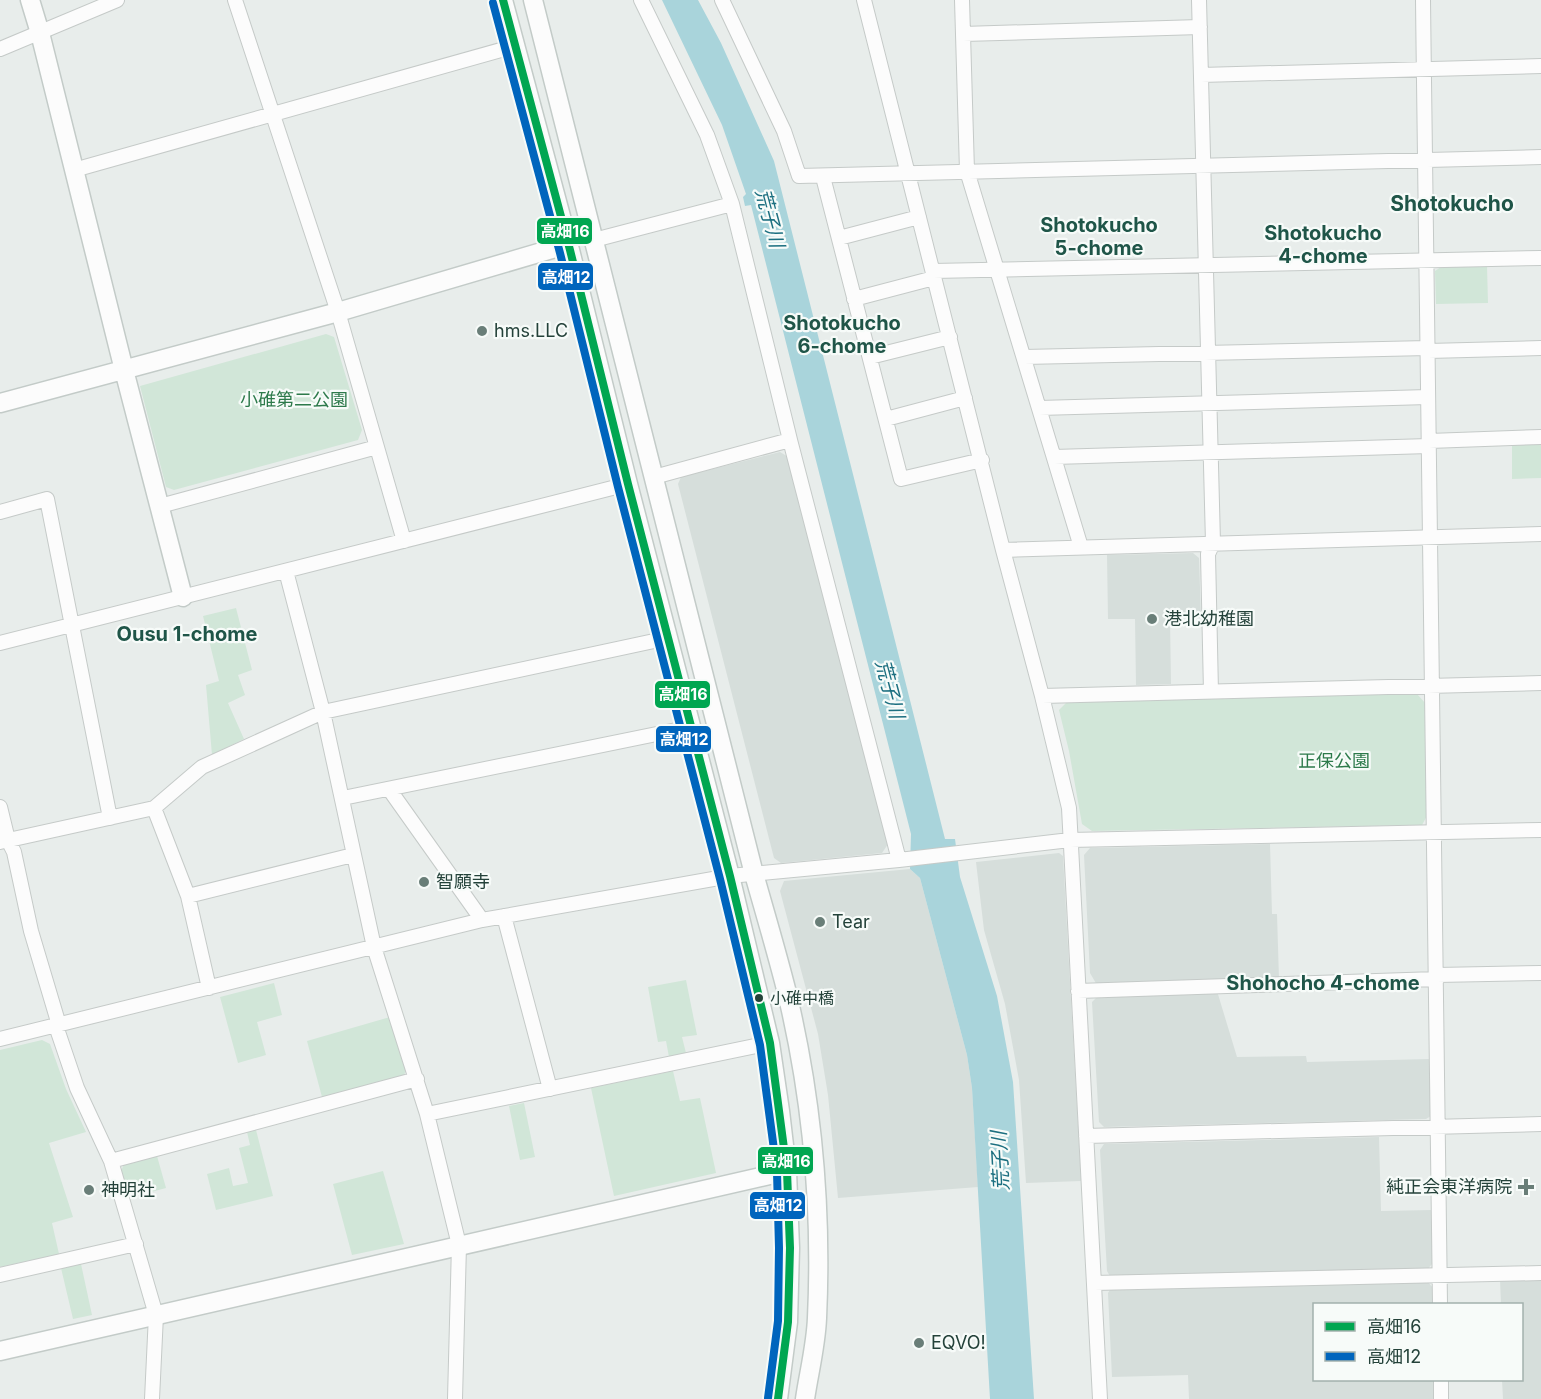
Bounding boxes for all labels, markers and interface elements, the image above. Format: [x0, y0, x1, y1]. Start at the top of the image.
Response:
water label: 荒子川 [751, 186, 790, 252]
district label: Shotokucho [1390, 191, 1514, 216]
district label: Shotokucho 5-chome [1040, 213, 1158, 260]
line badge: 高畑16 [536, 217, 593, 245]
text: 高畑16 [540, 221, 590, 241]
district label: Shotokucho 4-chome [1264, 221, 1382, 268]
line badge: 高畑12 [537, 262, 594, 291]
text: 高畑12 [542, 267, 590, 287]
district label: Shotokucho 6-chome [783, 311, 901, 358]
place label: hms.LLC [494, 320, 568, 341]
marker: hms.LLC [475, 324, 489, 338]
park label: 小碓第二公園 [240, 389, 348, 410]
place label: 港北幼稚園 [1164, 608, 1254, 629]
marker: 港北幼稚園 [1145, 612, 1159, 626]
district label: Ousu 1-chome [117, 622, 258, 646]
water label: 荒子川 [871, 657, 910, 723]
line badge: 高畑16 [654, 680, 711, 709]
text: 高畑16 [658, 684, 708, 704]
line badge: 高畑12 [655, 725, 712, 753]
text: 高畑12 [660, 729, 708, 749]
park label: 正保公園 [1298, 750, 1370, 771]
place label: 智願寺 [436, 871, 490, 892]
marker: 智願寺 [417, 875, 431, 889]
place label: Tear [832, 911, 870, 932]
marker: Tear [813, 915, 827, 929]
district label: Shohocho 4-chome [1226, 971, 1420, 995]
place label: 小碓中橋 [770, 988, 834, 1008]
marker: 小碓中橋 [753, 992, 765, 1004]
water label: 荒子川 [986, 1128, 1014, 1192]
line badge: 高畑16 [757, 1146, 814, 1175]
text: 高畑16 [761, 1151, 811, 1171]
place label: 純正会東洋病院 [1386, 1176, 1512, 1197]
marker: 純正会東洋病院 [1517, 1178, 1535, 1196]
place label: 神明社 [101, 1179, 155, 1200]
marker: 神明社 [82, 1183, 96, 1197]
line badge: 高畑12 [749, 1191, 806, 1220]
text: 高畑12 [754, 1195, 802, 1215]
legend [1313, 1303, 1523, 1381]
text: 高畑16 [1367, 1316, 1421, 1337]
place label: EQVO! [931, 1332, 986, 1353]
marker: EQVO! [912, 1336, 926, 1350]
text: 高畑12 [1367, 1346, 1421, 1367]

